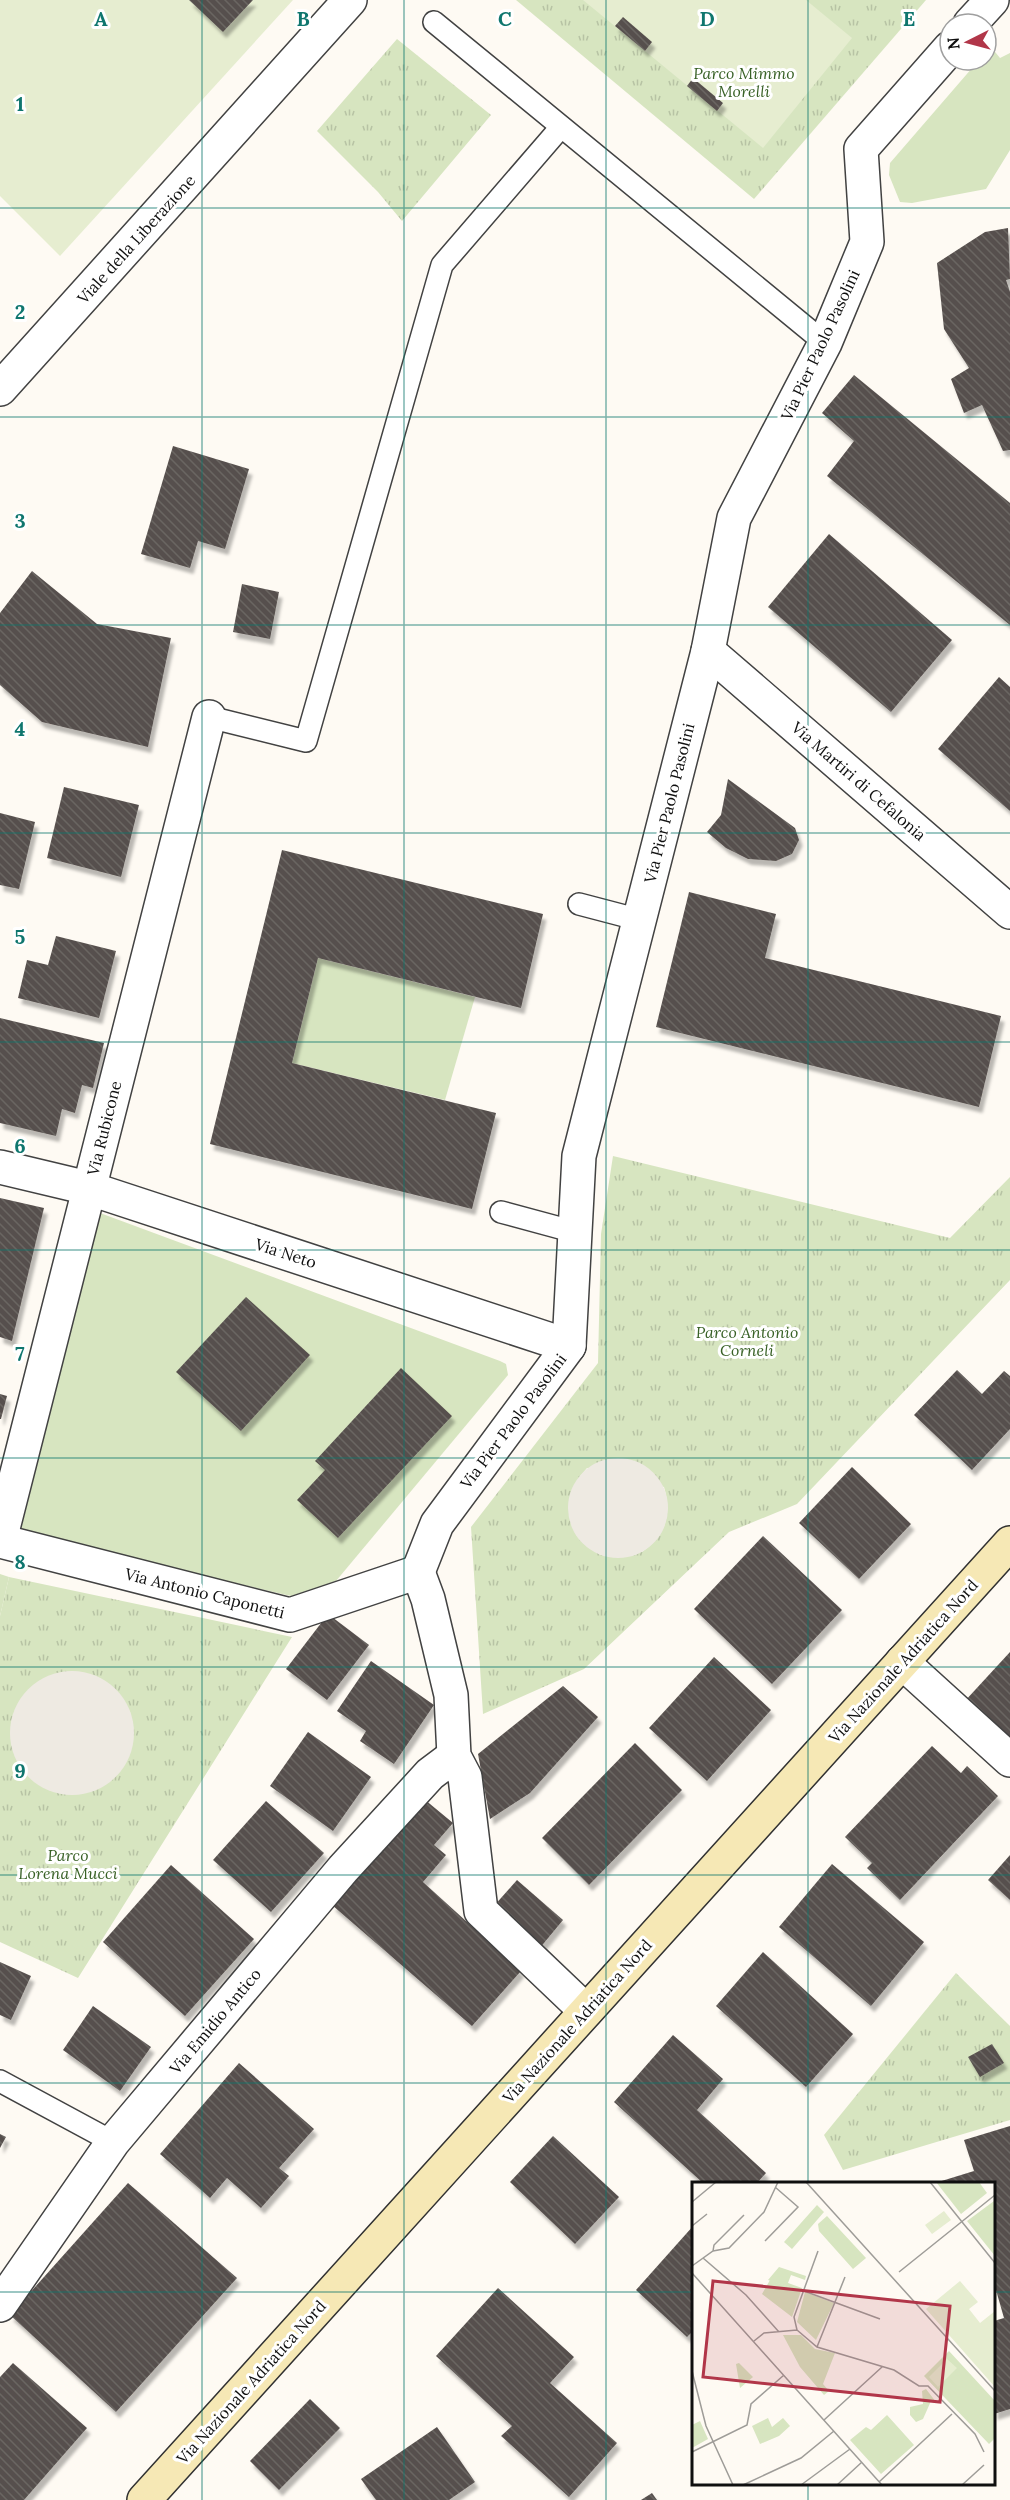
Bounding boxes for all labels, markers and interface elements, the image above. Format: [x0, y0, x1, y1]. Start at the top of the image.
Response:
text: A [94, 6, 108, 31]
text: B [296, 6, 310, 31]
text: C [498, 6, 512, 31]
text: D [699, 6, 715, 31]
text: E [903, 6, 915, 31]
north arrow [938, 12, 998, 72]
text: N [942, 36, 964, 51]
park label: Parco Mimmo Morelli [693, 63, 795, 101]
text: 1 [16, 91, 24, 116]
street label: Viale della Liberazione [72, 170, 199, 308]
street label: Via Pier Paolo Pasolini [776, 266, 864, 424]
text: 2 [15, 299, 25, 324]
text: 3 [14, 508, 26, 533]
text: 4 [15, 716, 26, 741]
street label: Via Martiri di Cefalonia [787, 717, 930, 845]
street label: Via Pier Paolo Pasolini [639, 721, 699, 886]
text: 5 [15, 924, 26, 949]
street label: Via Rubicone [82, 1078, 125, 1178]
text: 6 [14, 1133, 26, 1158]
street label: Via Neto [252, 1233, 319, 1272]
park label: Parco Antonio Corneli [696, 1322, 798, 1360]
text: 7 [15, 1341, 25, 1366]
street label: Via Pier Paolo Pasolini [455, 1350, 570, 1493]
text: 8 [14, 1549, 26, 1574]
street label: Via Antonio Caponetti [122, 1563, 287, 1623]
street label: Via Nazionale Adriatica Nord [824, 1575, 982, 1748]
text: 9 [14, 1758, 26, 1783]
park label: Parco Lorena Mucci [18, 1845, 118, 1883]
street label: Via Nazionale Adriatica Nord [498, 1935, 656, 2108]
street label: Via Emidio Antico [164, 1964, 265, 2079]
inset map [692, 2182, 995, 2485]
street label: Via Nazionale Adriatica Nord [172, 2296, 330, 2469]

